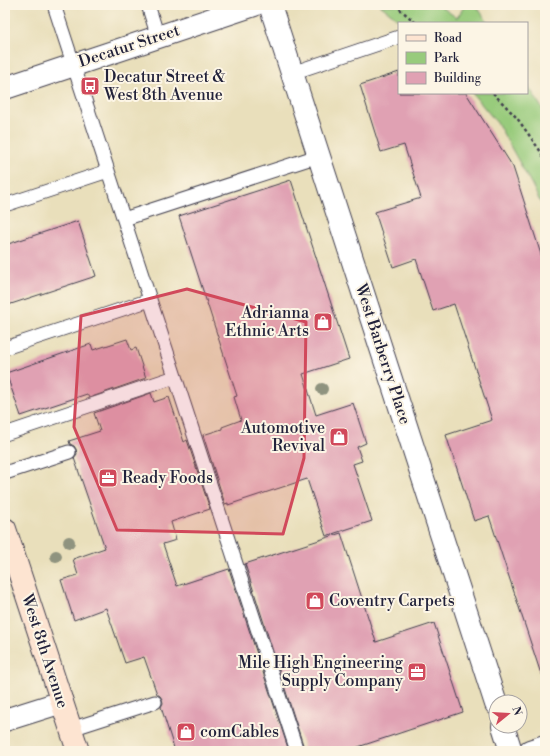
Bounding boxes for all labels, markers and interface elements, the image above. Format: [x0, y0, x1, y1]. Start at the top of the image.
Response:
street label: Decatur Street [76, 20, 182, 72]
legend [398, 22, 528, 94]
text: Road [434, 31, 462, 46]
text: Park [434, 51, 460, 66]
place label: Decatur Street & West 8th Avenue [103, 67, 225, 105]
text: Building [433, 71, 482, 86]
bus stop icon: Decatur Street & West 8th Avenue [79, 75, 101, 97]
street label: West Barberry Place [351, 280, 415, 427]
place label: Adrianna Ethnic Arts [225, 303, 310, 341]
shop icon: Adrianna Ethnic Arts [312, 311, 334, 333]
place label: Automotive Revival [240, 418, 325, 456]
shop icon: Automotive Revival [328, 426, 350, 448]
office icon: Ready Foods [97, 467, 119, 489]
place label: Ready Foods [122, 468, 213, 488]
street label: West 8th Avenue [17, 590, 73, 711]
shop icon: Coventry Carpets [304, 590, 326, 612]
place label: Coventry Carpets [329, 591, 455, 611]
place label: Mile High Engineering Supply Company [238, 653, 404, 691]
office icon: Mile High Engineering Supply Company [406, 661, 428, 683]
north arrow [488, 694, 528, 734]
text: N [509, 705, 525, 718]
shop icon: comCables [175, 721, 197, 743]
place label: comCables [200, 722, 279, 742]

